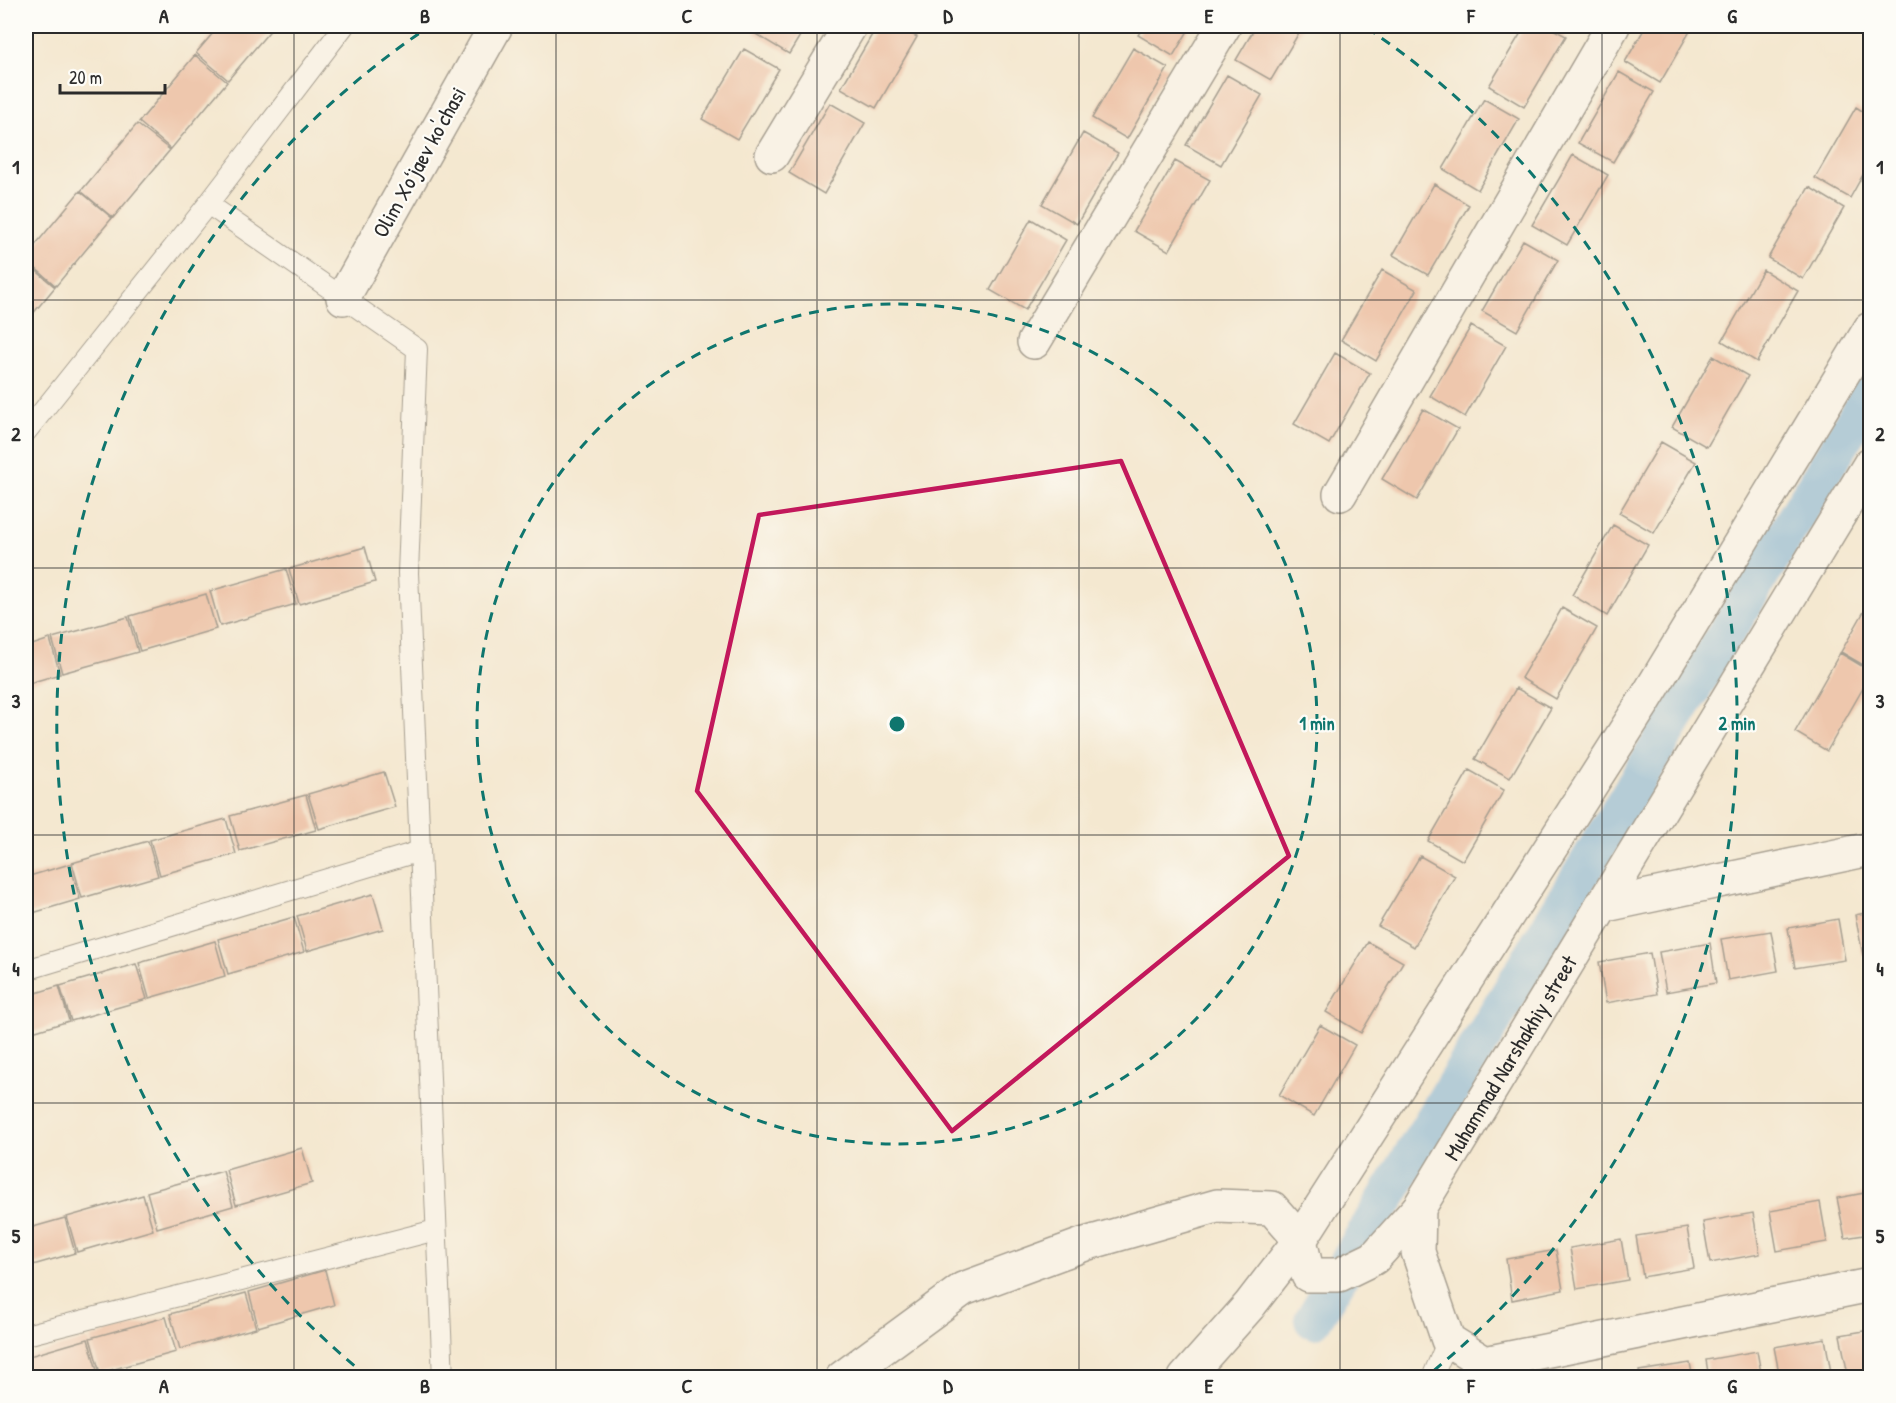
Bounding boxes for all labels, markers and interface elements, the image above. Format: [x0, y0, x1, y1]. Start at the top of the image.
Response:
text: A [159, 2, 169, 29]
text: B [420, 2, 430, 29]
text: C [682, 2, 693, 29]
text: D [943, 2, 953, 29]
text: E [1205, 2, 1214, 29]
text: F [1466, 2, 1476, 29]
text: G [1727, 2, 1737, 29]
scale bar [60, 57, 165, 95]
text: 20 m [69, 65, 102, 90]
street label: Olim Xoʻjaev ko'chasi [365, 81, 473, 243]
text: 1 [12, 153, 20, 180]
text: 1 [1876, 153, 1884, 180]
text: 2 [11, 420, 21, 447]
text: 2 [1875, 420, 1885, 447]
text: 3 [12, 687, 21, 714]
text: 3 [1876, 687, 1885, 714]
text: 1 min [1299, 711, 1335, 736]
text: 2 min [1719, 711, 1755, 736]
centre of rings [887, 714, 907, 734]
street label: Muhammad Narshakhiy street [1436, 949, 1584, 1166]
text: 4 [12, 955, 20, 982]
text: 4 [1876, 955, 1884, 982]
text: 5 [12, 1222, 21, 1249]
text: 5 [1876, 1222, 1885, 1249]
text: A [159, 1372, 169, 1399]
text: B [420, 1372, 430, 1399]
text: C [682, 1372, 693, 1399]
text: D [943, 1372, 953, 1399]
text: E [1205, 1372, 1214, 1399]
text: F [1466, 1372, 1476, 1399]
text: G [1727, 1372, 1737, 1399]

